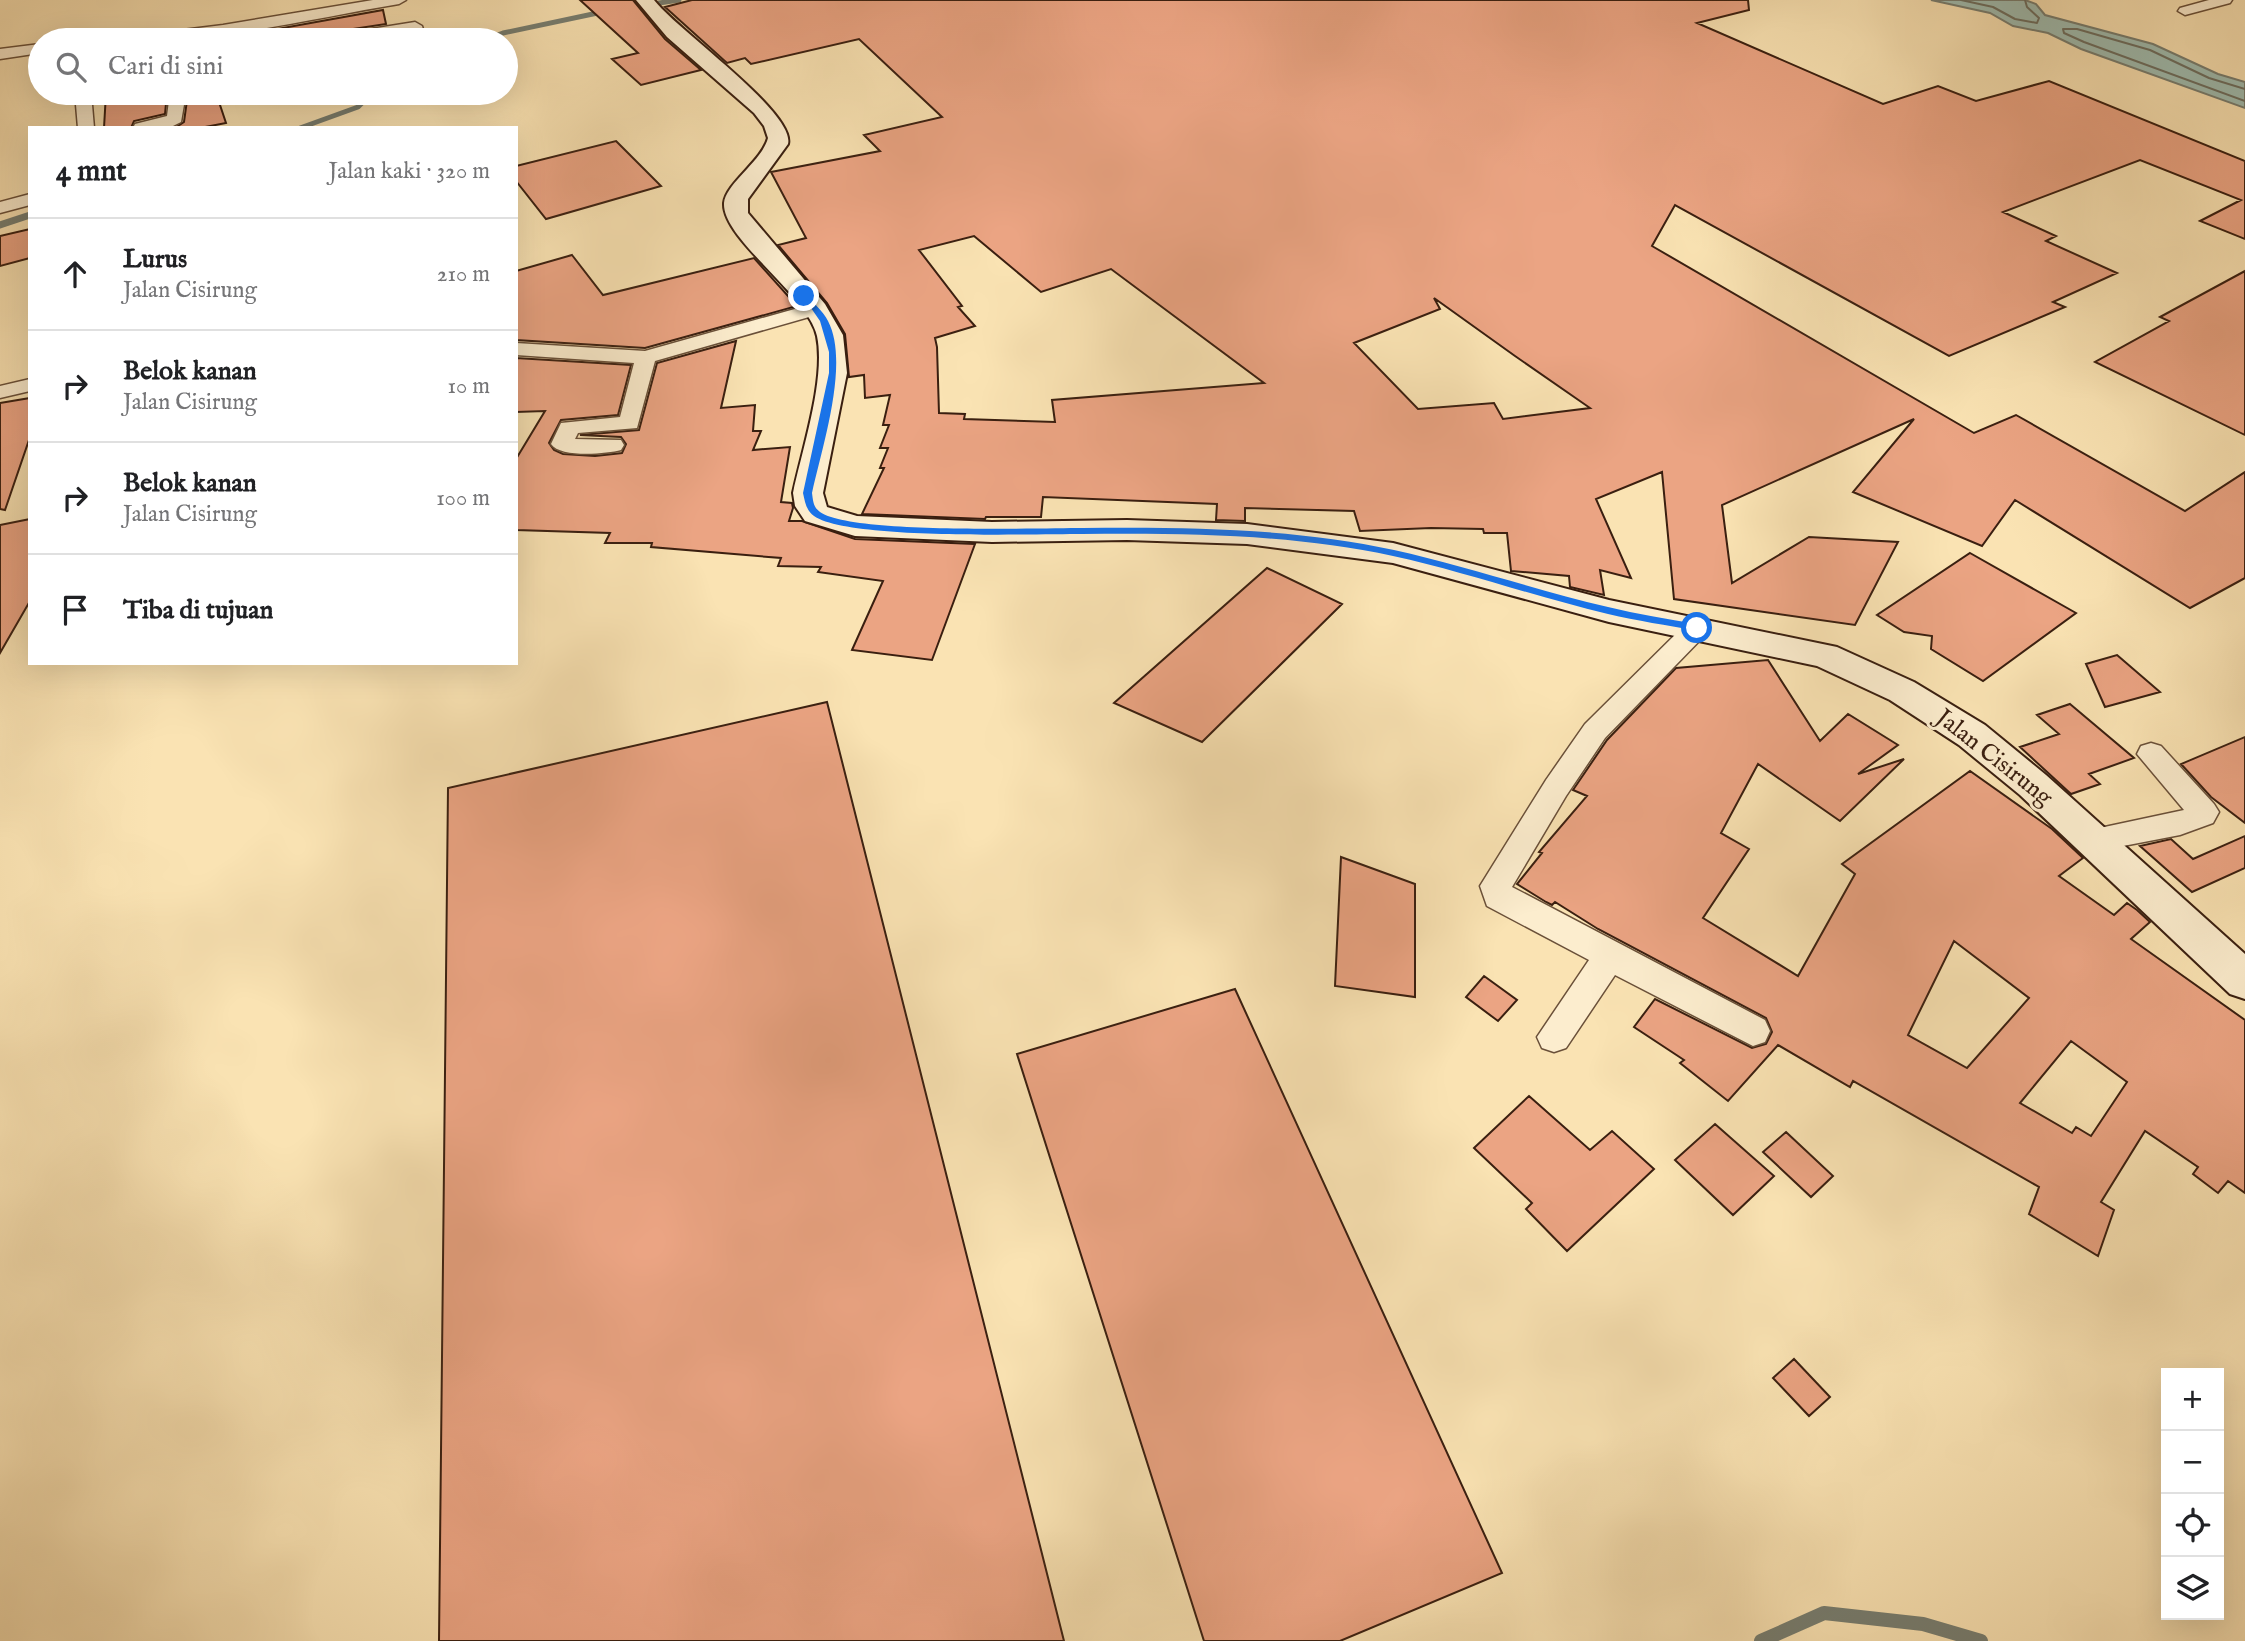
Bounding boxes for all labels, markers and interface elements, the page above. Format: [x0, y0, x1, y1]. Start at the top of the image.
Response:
search box [28, 28, 518, 105]
icon: search [52, 48, 90, 86]
text: Cari di sini [108, 50, 223, 83]
text: 4 mnt [56, 153, 127, 191]
text: Jalan kaki · 320 m [328, 157, 490, 186]
text: Lurus [123, 243, 187, 276]
icon: ahead [56, 255, 94, 293]
text: 210 m [437, 260, 490, 289]
text: Jalan Cisirung [123, 276, 257, 305]
route end [788, 280, 819, 311]
text: Belok kanan [123, 355, 257, 388]
icon: right [56, 367, 94, 405]
text: 10 m [447, 372, 490, 401]
text: Jalan Cisirung [123, 388, 257, 417]
text: Belok kanan [123, 467, 257, 500]
icon: right [56, 479, 94, 517]
text: 100 m [436, 484, 490, 513]
text: Jalan Cisirung [123, 500, 257, 529]
icon: arrive [56, 591, 94, 629]
text: Tiba di tujuan [123, 594, 273, 627]
route start [1681, 612, 1712, 643]
street label: Jalan Cisirung [1927, 701, 2059, 814]
map controls [2161, 1368, 2224, 1620]
button: + [2161, 1368, 2224, 1431]
button: − [2161, 1431, 2224, 1494]
button: locate [2161, 1494, 2224, 1557]
button: layers [2161, 1557, 2224, 1620]

